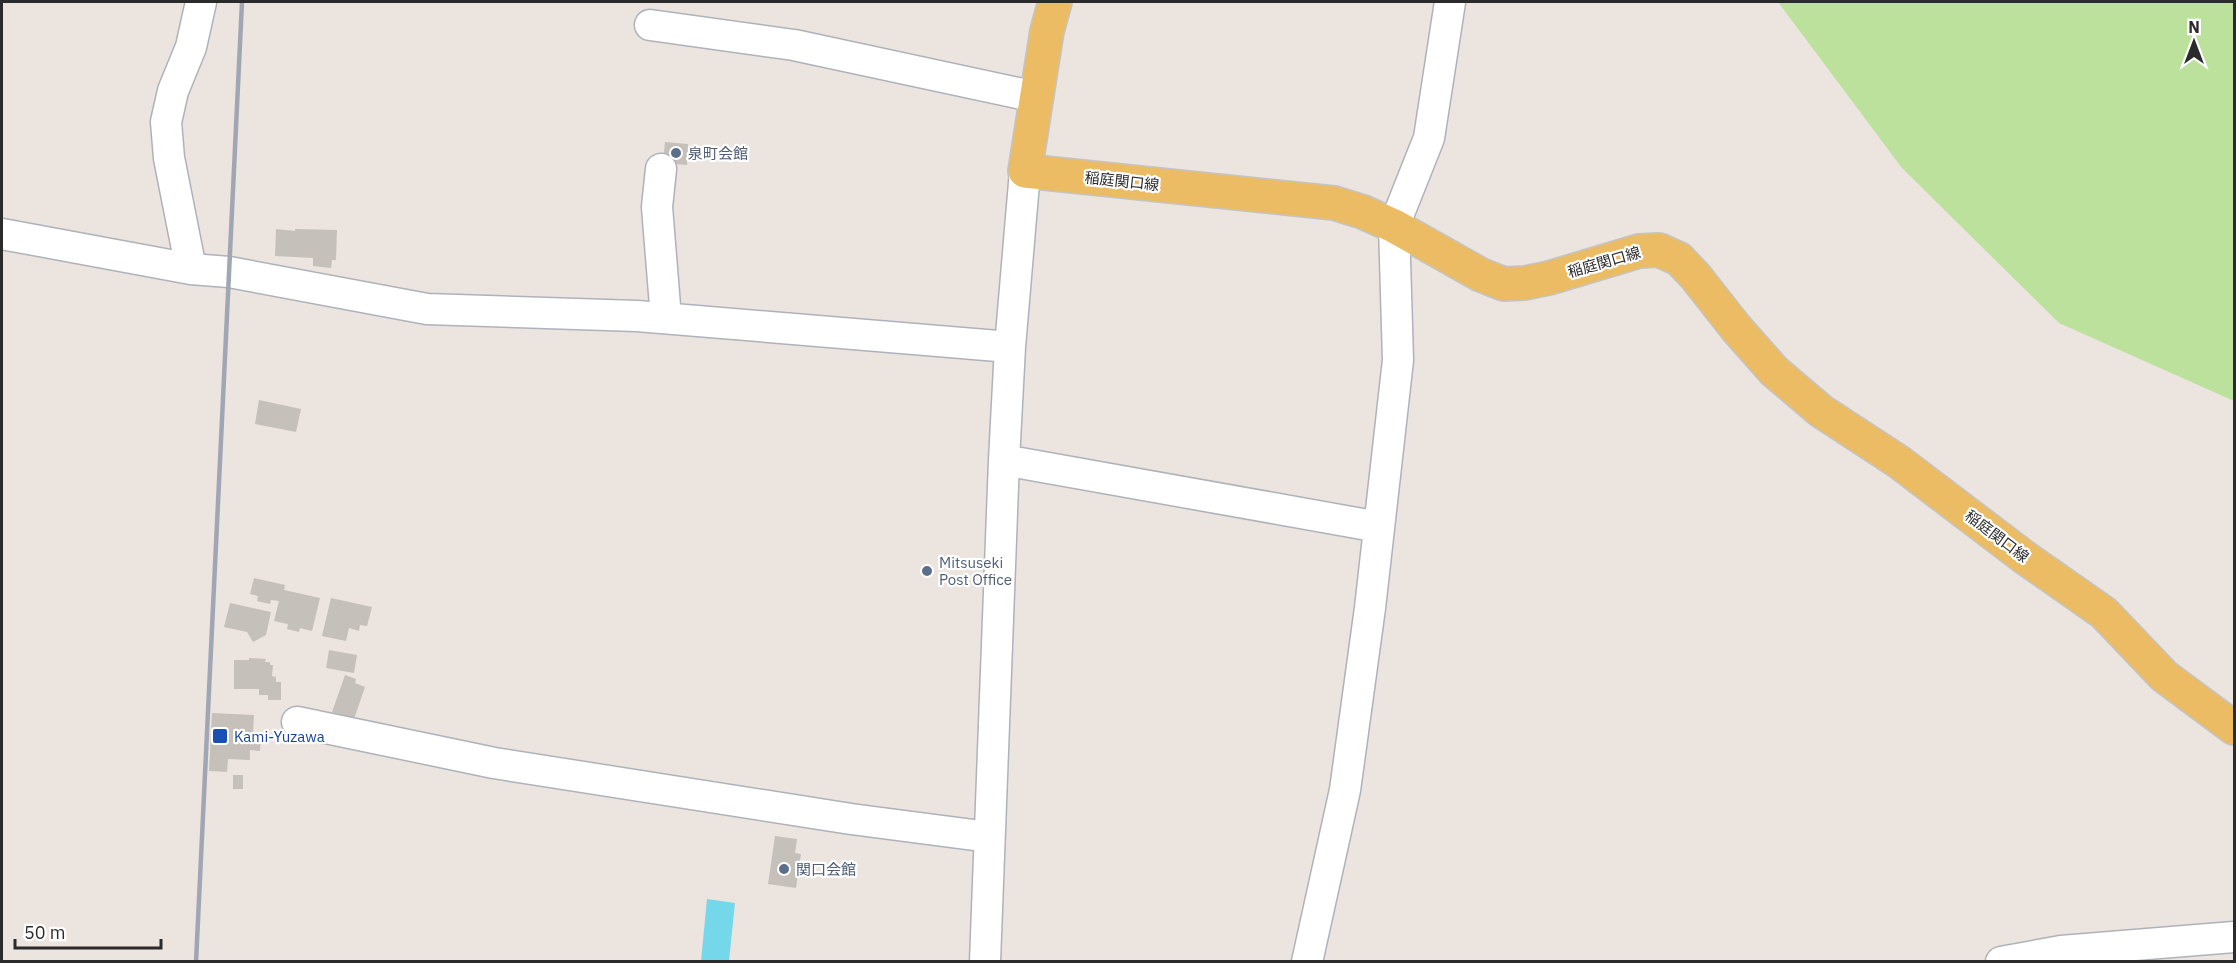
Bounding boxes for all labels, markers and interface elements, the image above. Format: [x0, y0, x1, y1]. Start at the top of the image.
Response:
north arrow [2164, 12, 2224, 72]
text: N [2188, 17, 2200, 37]
place label: 泉町会館 [688, 144, 748, 163]
marker: 泉町会館 [669, 146, 683, 160]
street label: 稲庭関口線 [1084, 168, 1160, 194]
street label: 稲庭関口線 [1565, 243, 1643, 281]
street label: 稲庭関口線 [1961, 506, 2033, 566]
place label: Mitsuseki Post Office [939, 553, 1012, 589]
marker: Mitsuseki Post Office [920, 564, 934, 578]
marker: Kami-Yuzawa [211, 727, 229, 745]
place label: Kami-Yuzawa [234, 727, 325, 746]
place label: 関口会館 [796, 860, 856, 879]
marker: 関口会館 [777, 862, 791, 876]
scale bar [15, 912, 160, 950]
text: 50 m [24, 921, 66, 944]

